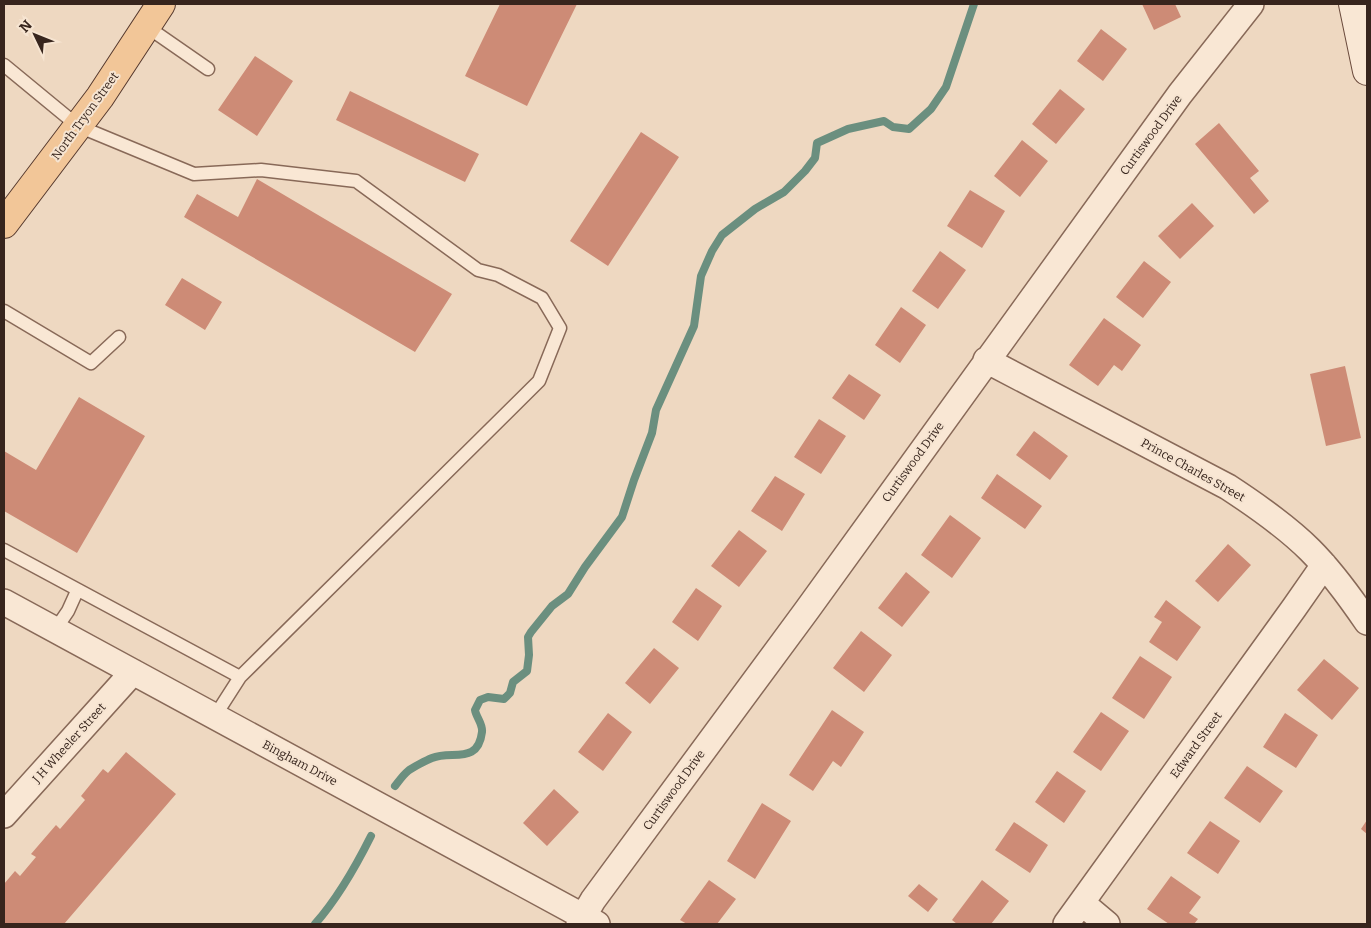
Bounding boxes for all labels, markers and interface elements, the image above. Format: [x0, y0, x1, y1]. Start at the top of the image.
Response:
north arrow [10, 10, 60, 60]
text: N [16, 17, 36, 36]
street label: North Tryon Street [49, 69, 122, 162]
street label: Curtiswood Drive [1117, 92, 1185, 178]
street label: Curtiswood Drive [879, 419, 947, 505]
street label: Prince Charles Street [1139, 436, 1248, 505]
street label: J H Wheeler Street [29, 700, 109, 787]
street label: Edward Street [1167, 709, 1225, 781]
street label: Bingham Drive [260, 737, 340, 789]
street label: Curtiswood Drive [640, 747, 708, 833]

